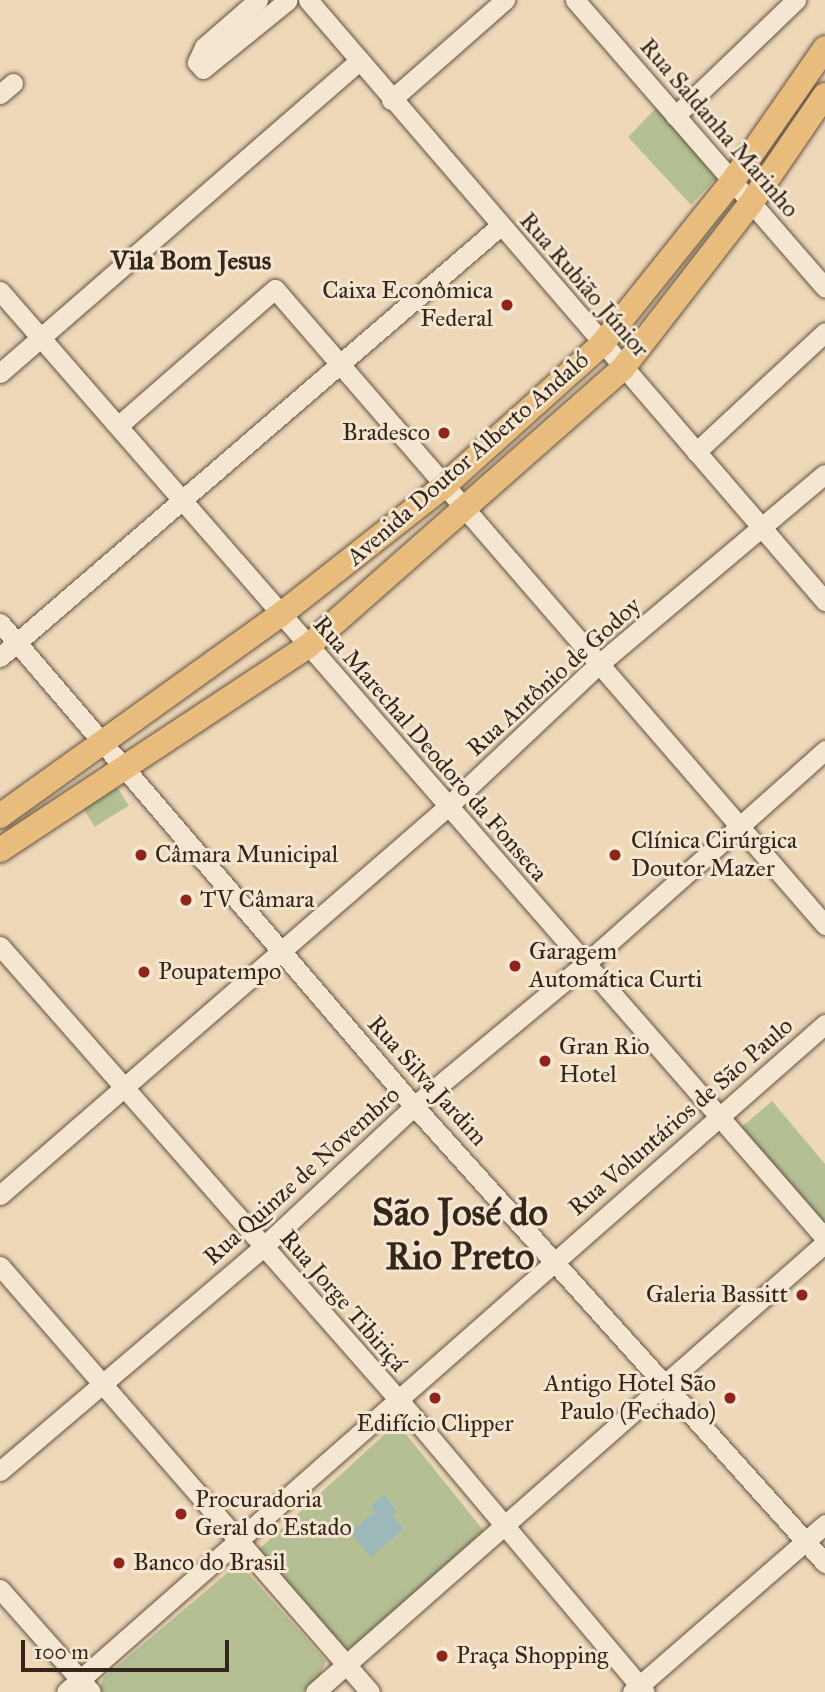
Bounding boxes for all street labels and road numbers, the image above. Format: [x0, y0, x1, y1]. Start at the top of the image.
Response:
street label: Rua Saldanha Marinho [633, 33, 805, 223]
street label: Rua Rubião Júnior [513, 207, 655, 363]
street label: Avenida Doutor Alberto Andaló [341, 346, 595, 572]
street label: Rua Antônio de Godoy [461, 591, 647, 763]
street label: Rua Marechal Deodoro da Fonseca [307, 610, 553, 888]
street label: Rua Silva Jardim [361, 1010, 493, 1152]
street label: Rua Voluntários de São Paulo [563, 1012, 799, 1222]
street label: Rua Quinze de Novembro [198, 1080, 406, 1272]
street label: Rua Jorge Tibiriçá [274, 1224, 412, 1378]

